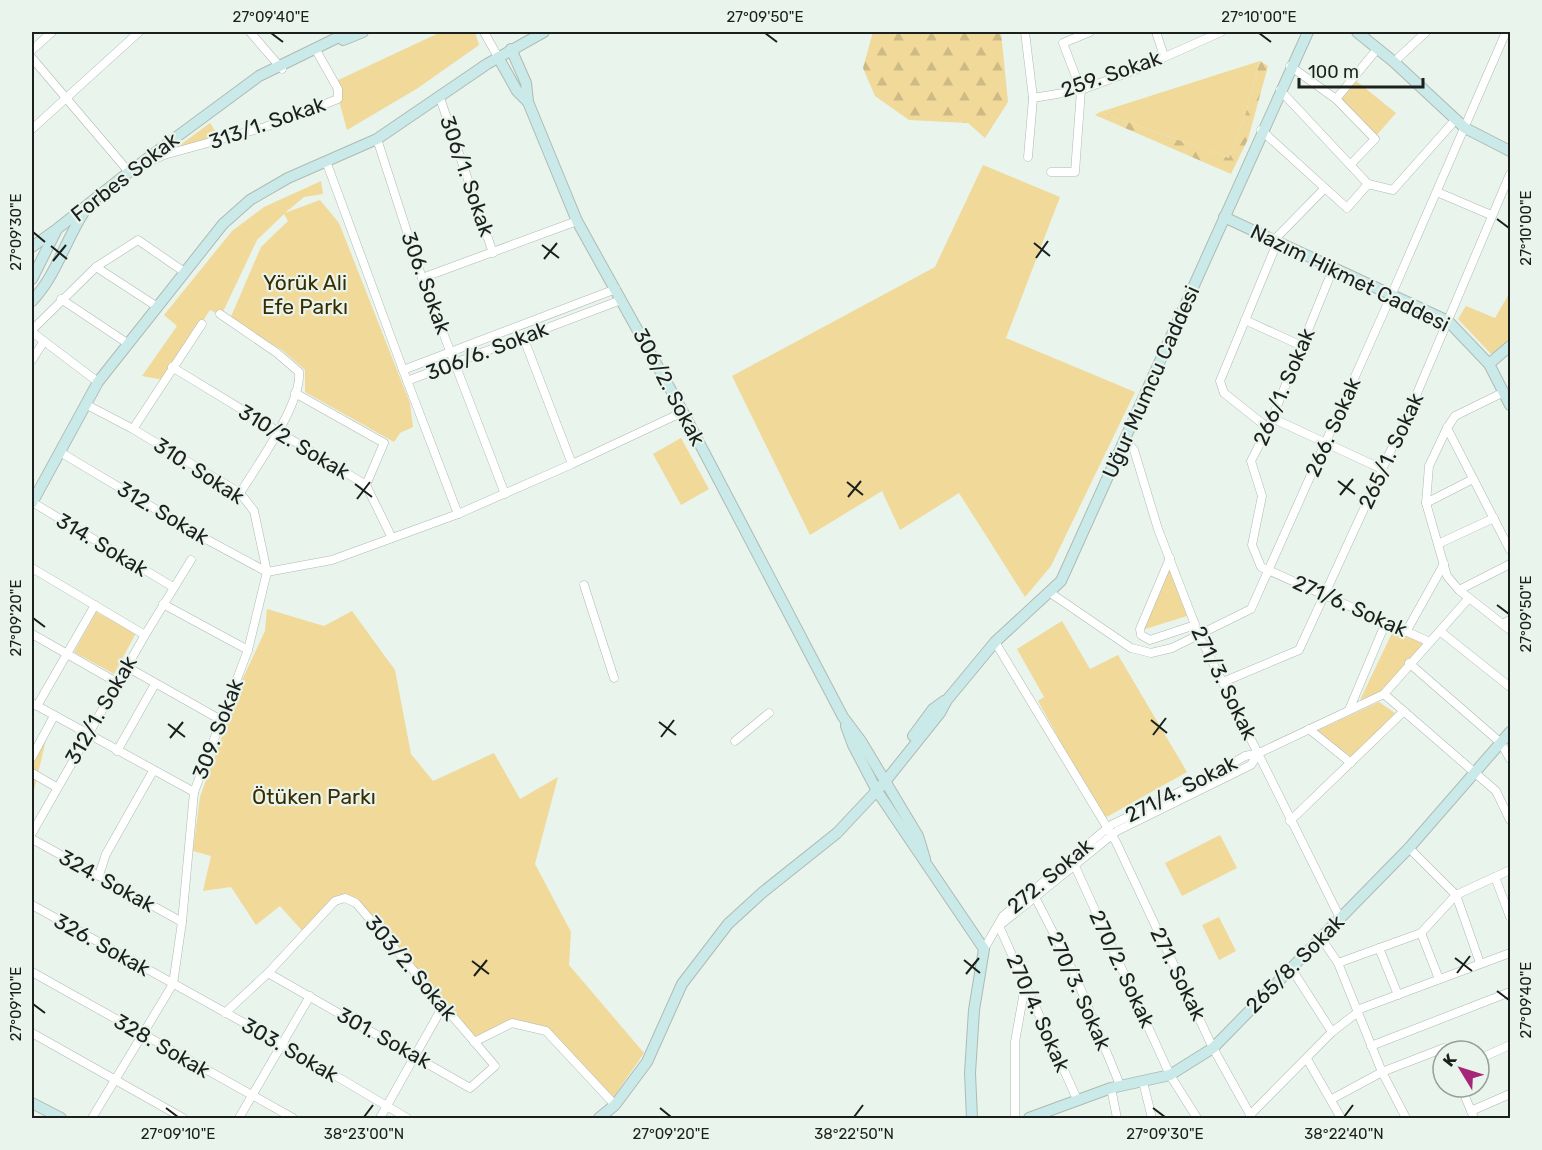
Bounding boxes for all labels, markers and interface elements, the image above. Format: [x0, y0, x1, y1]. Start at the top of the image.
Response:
text: 27°09'40"E [233, 8, 309, 26]
text: 27°09'50"E [726, 8, 804, 26]
text: 27°10'00"E [1221, 8, 1297, 26]
street label: 259. Sokak [1057, 45, 1164, 102]
scale bar [1299, 51, 1424, 89]
text: 100 m [1308, 61, 1359, 83]
street label: 313/1. Sokak [205, 91, 328, 154]
street label: 306/1. Sokak [435, 112, 500, 240]
street label: Forbes Sokak [66, 127, 184, 227]
text: 27°10'00"E [1517, 190, 1535, 266]
text: 27°09'30"E [7, 193, 25, 271]
street label: Nazım Hikmet Caddesi [1247, 218, 1454, 337]
street label: 306. Sokak [396, 228, 457, 338]
park label: Yörük Ali Efe Parkı [262, 270, 348, 319]
street label: Uğur Mumcu Caddesi [1097, 282, 1204, 482]
street label: 306/6. Sokak [422, 316, 552, 385]
street label: 306/2. Sokak [628, 324, 711, 450]
street label: 266/1. Sokak [1248, 324, 1320, 449]
street label: 266. Sokak [1300, 373, 1366, 480]
street label: 265/1. Sokak [1353, 389, 1428, 513]
street label: 310/2. Sokak [234, 399, 354, 485]
street label: 310. Sokak [149, 432, 249, 509]
street label: 312. Sokak [113, 476, 214, 550]
street label: 314. Sokak [52, 507, 153, 582]
street label: 271/6. Sokak [1289, 569, 1411, 642]
text: 27°09'50"E [1517, 575, 1535, 653]
text: 27°09'20"E [7, 579, 25, 657]
street label: 271/3. Sokak [1186, 622, 1263, 744]
street label: 312/1. Sokak [59, 651, 142, 768]
street label: 309. Sokak [187, 675, 248, 783]
street label: 271/4. Sokak [1121, 750, 1241, 827]
park label: Ötüken Parkı [252, 784, 376, 809]
street label: 272. Sokak [1002, 833, 1098, 919]
street label: 324. Sokak [55, 844, 160, 917]
street label: 270/2. Sokak [1084, 906, 1161, 1032]
street label: 326. Sokak [50, 908, 155, 981]
street label: 265/8. Sokak [1240, 909, 1349, 1018]
street label: 303/2. Sokak [360, 910, 463, 1025]
street label: 271. Sokak [1145, 923, 1212, 1025]
street label: 270/3. Sokak [1042, 928, 1117, 1054]
street label: 270/4. Sokak [1001, 950, 1076, 1076]
text: 27°09'40"E [1517, 962, 1535, 1038]
text: 27°09'10"E [7, 967, 25, 1041]
street label: 301. Sokak [333, 1002, 436, 1074]
street label: 328. Sokak [110, 1008, 215, 1083]
street label: 303. Sokak [238, 1012, 343, 1087]
north arrow [1431, 1039, 1491, 1099]
text: K [1439, 1050, 1461, 1070]
text: 27°09'10"E [141, 1125, 215, 1143]
text: 38°23'00"N [324, 1125, 404, 1143]
text: 27°09'20"E [632, 1125, 710, 1143]
text: 38°22'50"N [814, 1125, 894, 1143]
text: 27°09'30"E [1126, 1125, 1204, 1143]
text: 38°22'40"N [1304, 1125, 1384, 1143]

